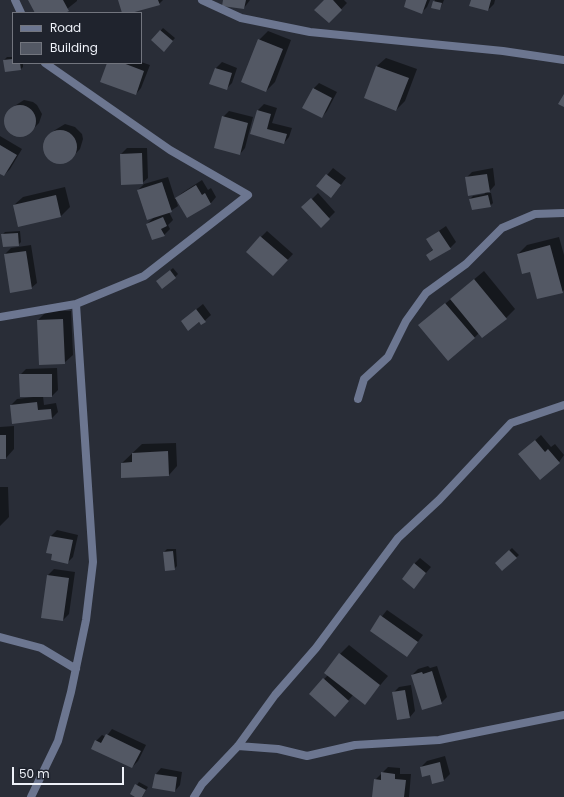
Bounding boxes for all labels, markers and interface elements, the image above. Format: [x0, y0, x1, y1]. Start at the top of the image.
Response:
legend [12, 12, 142, 64]
text: Road [50, 19, 81, 36]
text: Building [50, 39, 98, 56]
scale bar [14, 759, 126, 785]
text: 50 m [19, 765, 50, 782]

